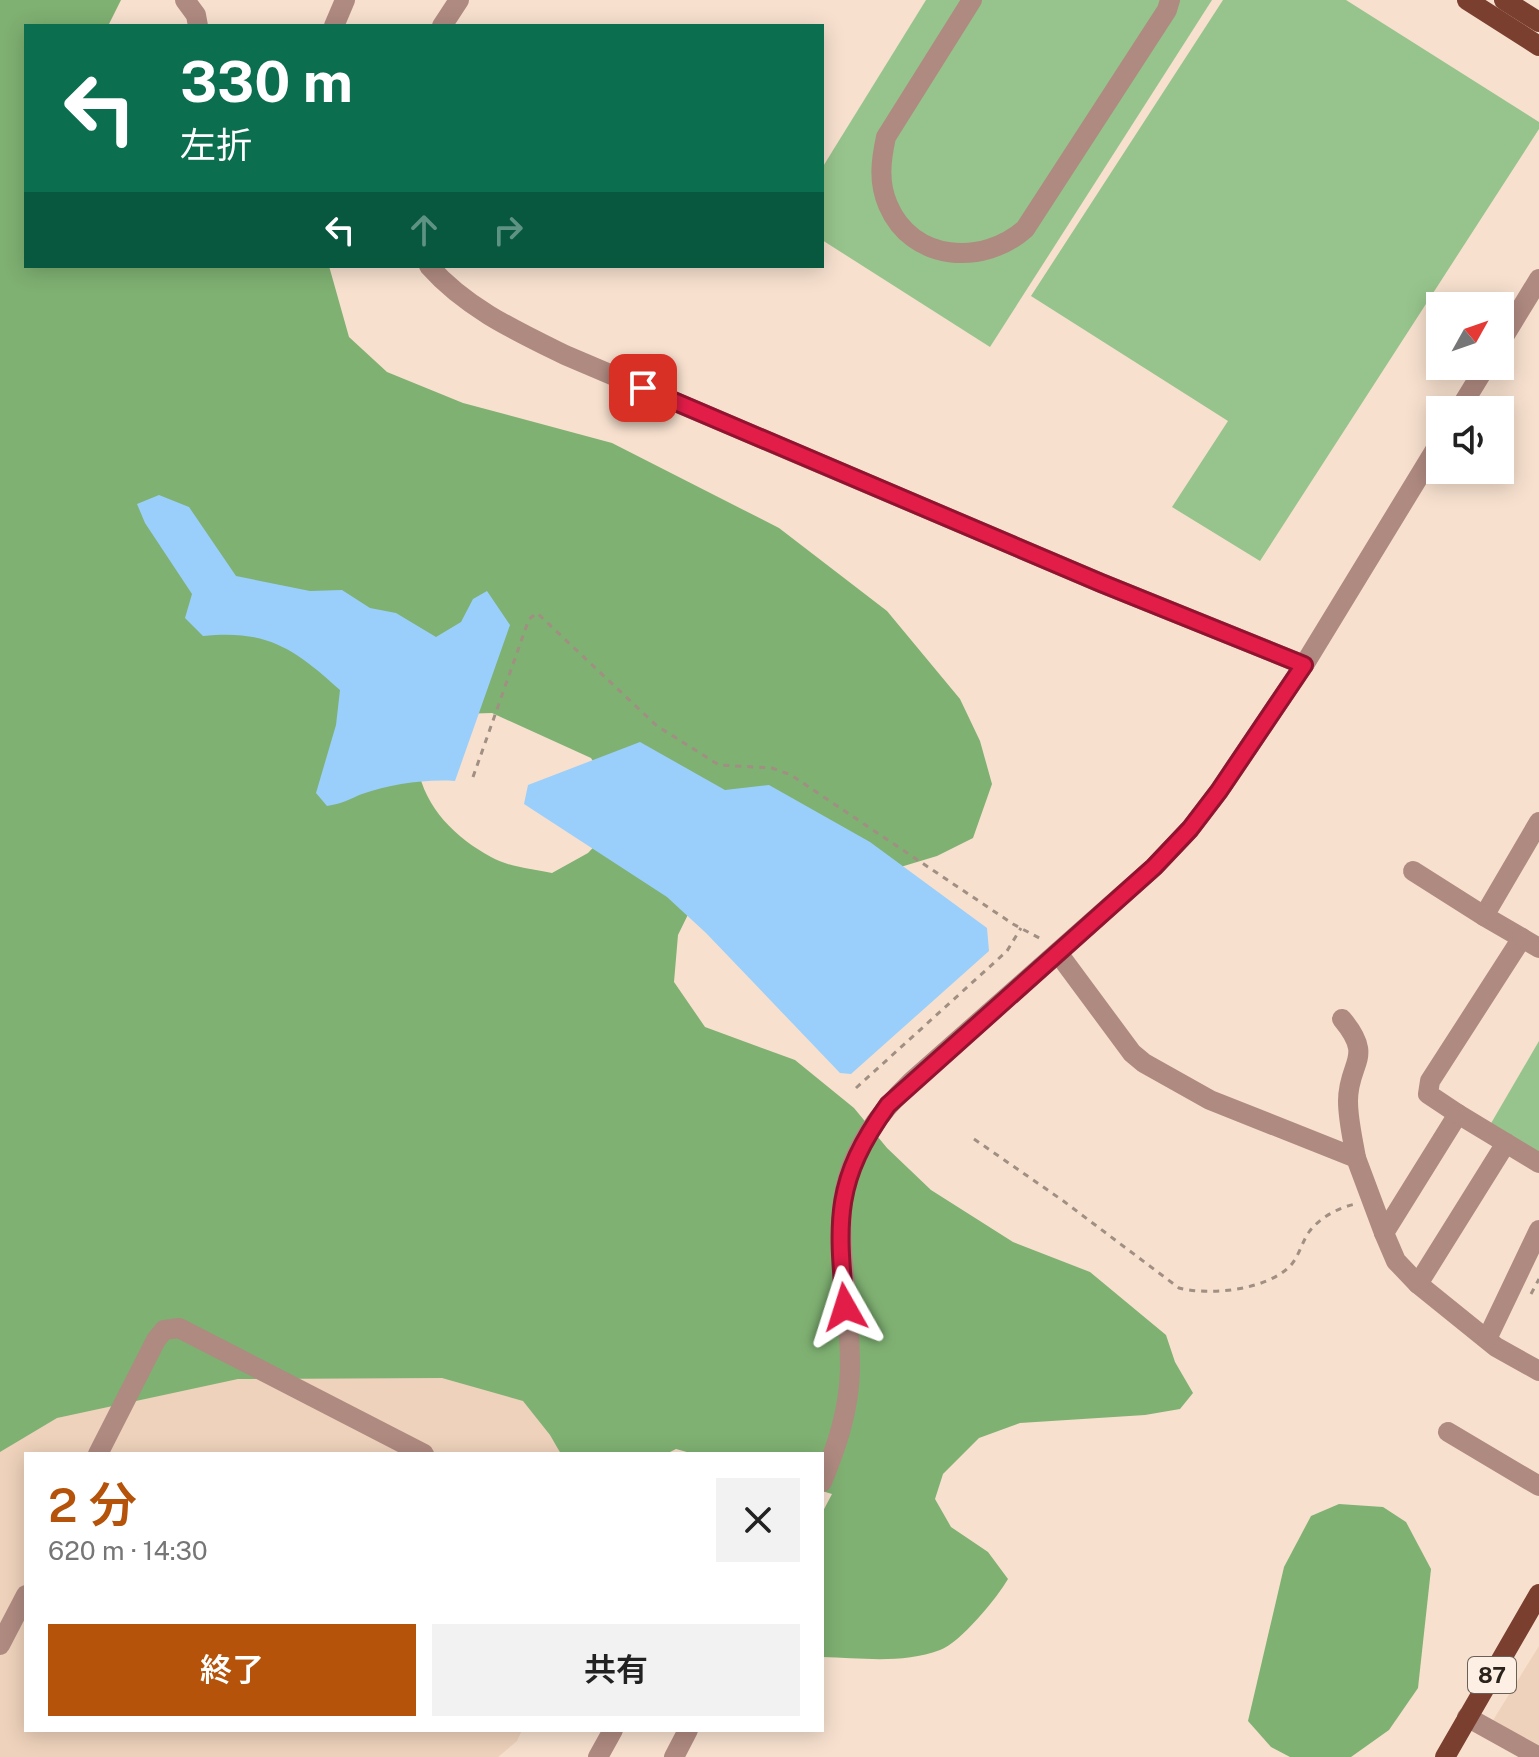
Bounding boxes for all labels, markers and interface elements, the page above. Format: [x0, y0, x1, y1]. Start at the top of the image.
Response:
text: 330 m [180, 49, 353, 115]
icon: left [48, 56, 152, 160]
text: 左折 [180, 124, 252, 166]
icon: left [318, 208, 362, 252]
icon: ahead [402, 208, 446, 252]
icon: right [486, 208, 530, 252]
north arrow [1426, 292, 1514, 380]
map controls [1426, 292, 1514, 484]
pin [609, 354, 677, 422]
icon: arrive [621, 366, 665, 410]
button: sound [1426, 396, 1514, 484]
position arrow [803, 1265, 887, 1349]
text: 2 分 [48, 1476, 137, 1533]
button: close [716, 1478, 800, 1562]
text: 620 m · 14:30 [48, 1535, 208, 1566]
button: 終了 [48, 1624, 416, 1716]
button: 共有 [432, 1624, 800, 1716]
road number: 87 [1468, 1657, 1516, 1693]

